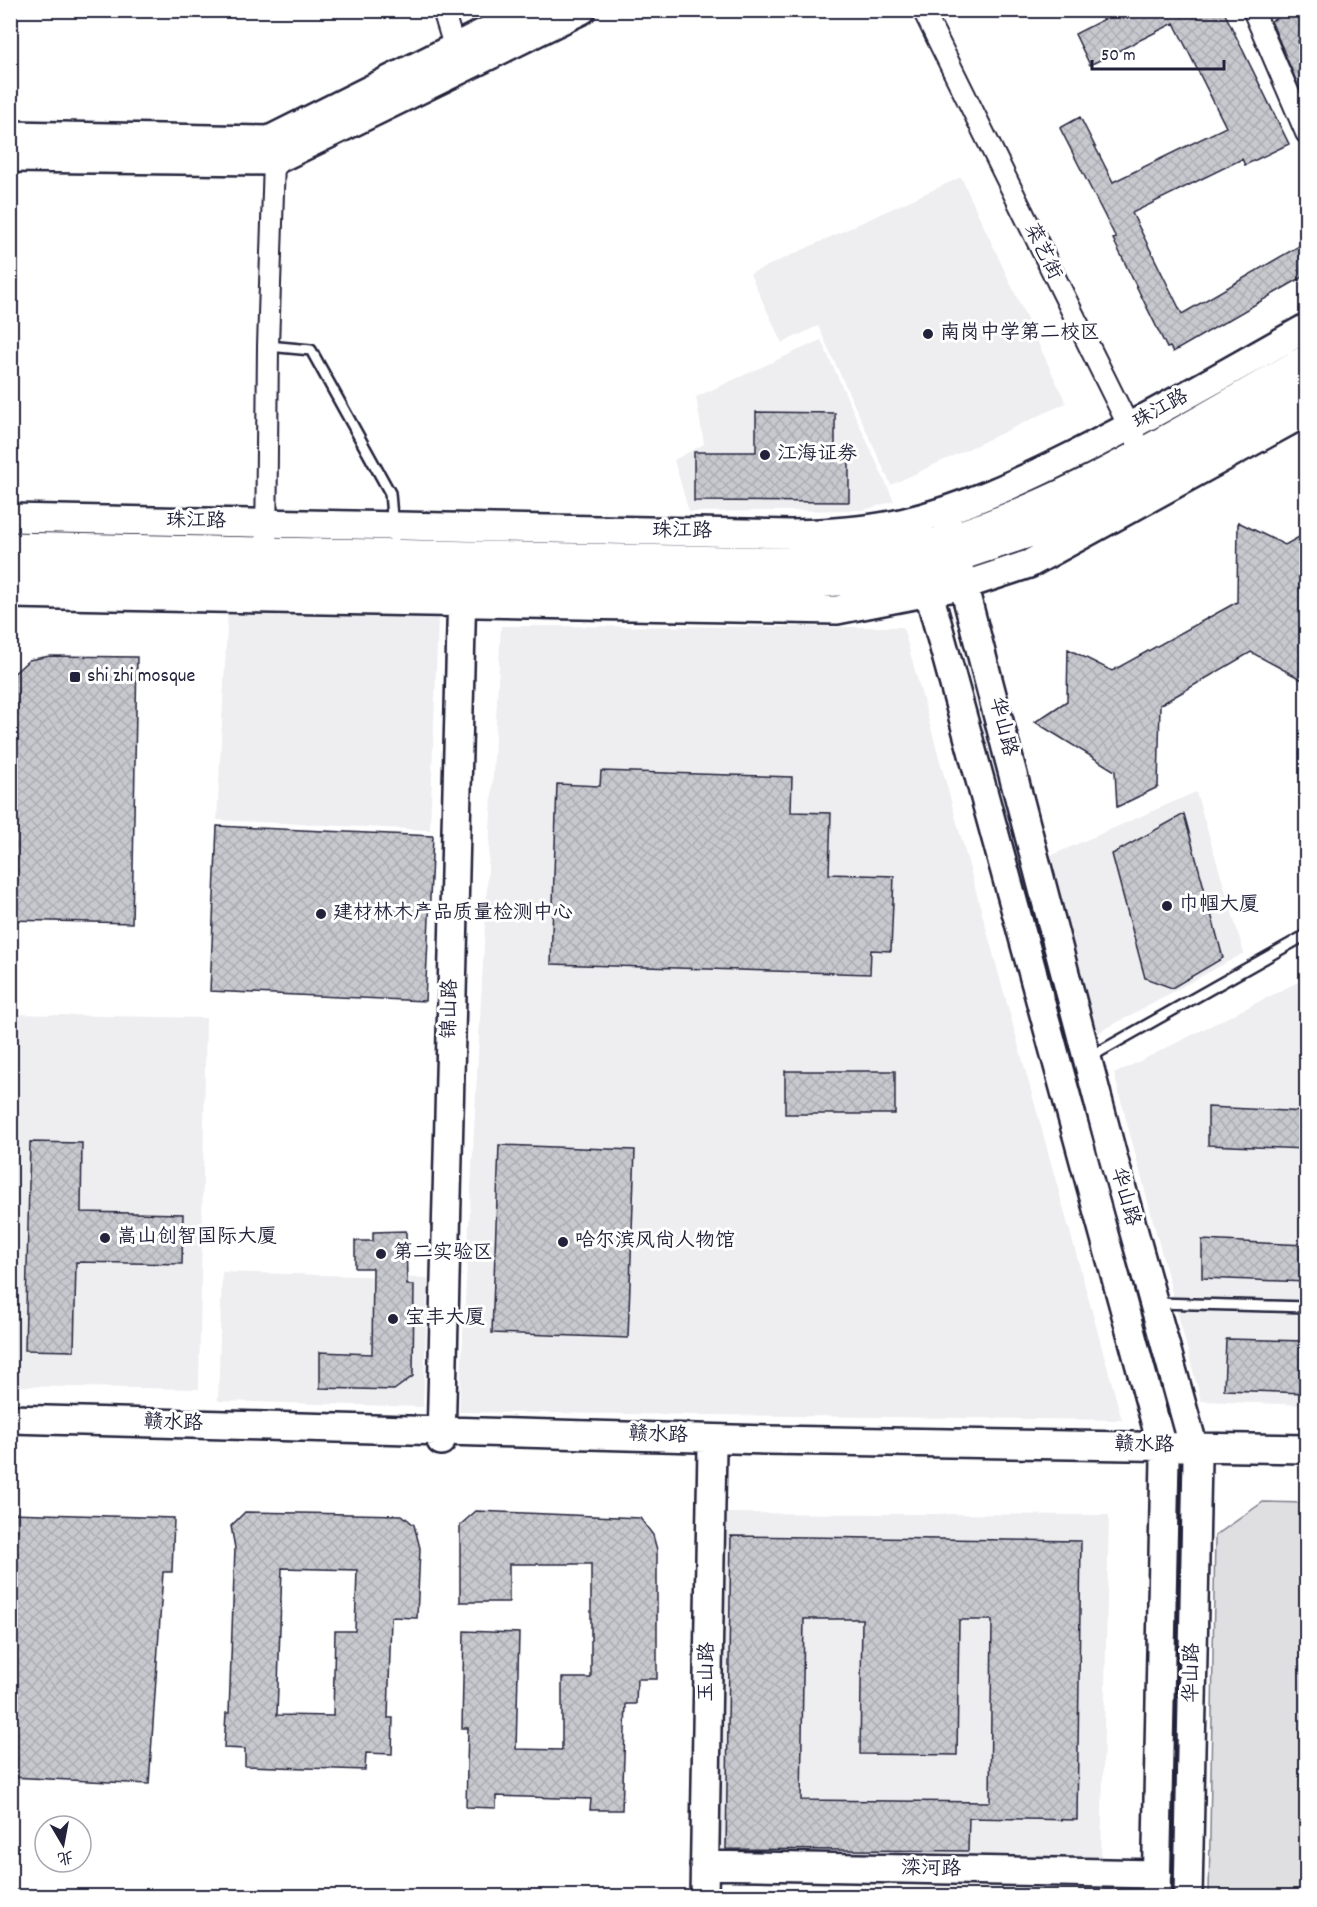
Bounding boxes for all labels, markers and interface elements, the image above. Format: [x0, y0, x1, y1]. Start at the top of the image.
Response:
scale bar [1092, 33, 1224, 71]
text: 50 m [1101, 44, 1136, 69]
street label: 菜艺街 [1016, 219, 1068, 285]
place label: 南岗中学第二校区 [940, 320, 1100, 348]
marker: 南岗中学第二校区 [921, 327, 935, 341]
street label: 珠江路 [1128, 383, 1195, 437]
place label: 江海证券 [777, 441, 857, 469]
marker: 江海证券 [758, 448, 772, 462]
street label: 珠江路 [166, 507, 227, 537]
street label: 珠江路 [652, 517, 713, 547]
place label: shi zhi mosque [87, 663, 195, 691]
marker: shi zhi mosque [68, 670, 82, 684]
street label: 华山路 [981, 695, 1023, 760]
place label: 巾帼大厦 [1179, 892, 1259, 920]
marker: 巾帼大厦 [1160, 899, 1174, 913]
place label: 建材林木产品质量检测中心 [333, 900, 573, 928]
marker: 建材林木产品质量检测中心 [314, 907, 328, 921]
street label: 锦山路 [436, 978, 466, 1039]
street label: 华山路 [1102, 1164, 1146, 1231]
place label: 嵩山创智国际大厦 [117, 1224, 277, 1252]
place label: 哈尔滨风尚人物馆 [575, 1228, 735, 1256]
marker: 嵩山创智国际大厦 [98, 1231, 112, 1245]
marker: 哈尔滨风尚人物馆 [556, 1235, 570, 1249]
place label: 第二实验区 [393, 1240, 493, 1268]
marker: 第二实验区 [374, 1247, 388, 1261]
place label: 宝丰大厦 [405, 1305, 485, 1333]
marker: 宝丰大厦 [386, 1312, 400, 1326]
street label: 赣水路 [143, 1409, 204, 1439]
street label: 赣水路 [628, 1421, 689, 1451]
street label: 赣水路 [1114, 1431, 1175, 1461]
street label: 玉山路 [693, 1641, 723, 1702]
street label: 华山路 [1178, 1642, 1208, 1703]
north arrow [33, 1814, 93, 1874]
text: 北 [55, 1844, 75, 1869]
street label: 滦河路 [901, 1855, 962, 1885]

